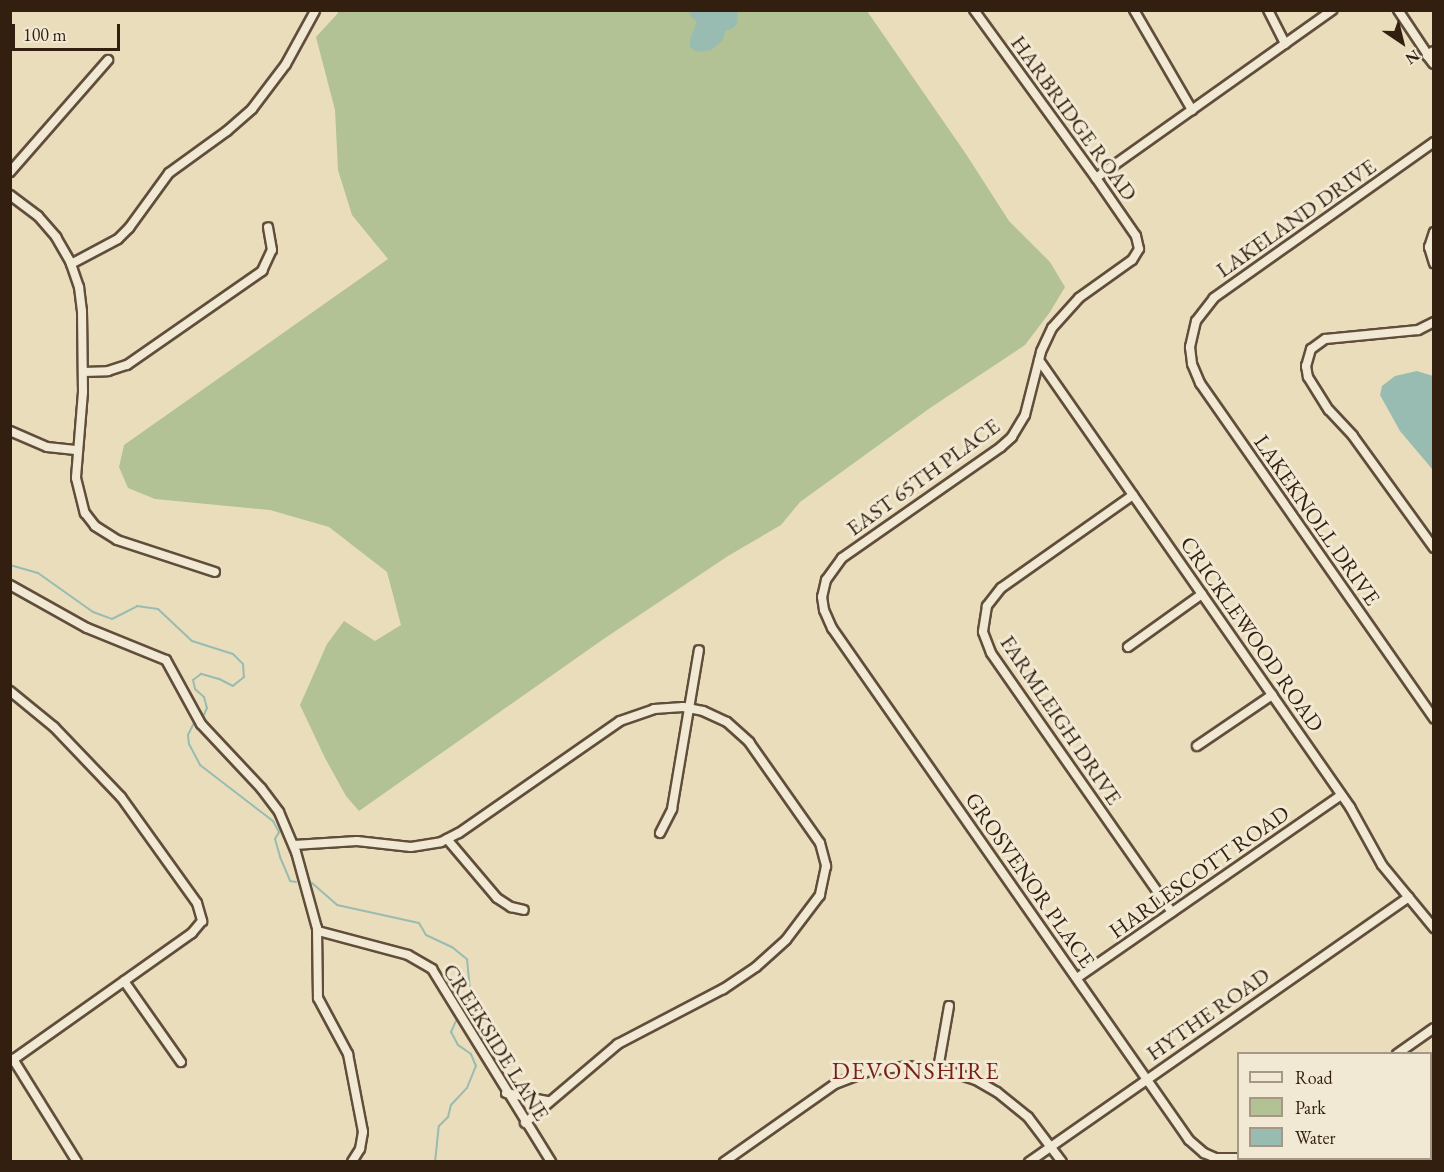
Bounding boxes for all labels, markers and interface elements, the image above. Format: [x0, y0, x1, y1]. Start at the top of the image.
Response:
scale bar [15, 12, 123, 50]
north arrow [1372, 12, 1432, 72]
text: 100 m [23, 23, 67, 46]
street label: HARBRIDGE ROAD [1005, 30, 1143, 206]
text: N [1401, 45, 1424, 69]
street label: LAKELAND DRIVE [1211, 153, 1381, 283]
street label: EAST 65TH PLACE [841, 413, 1005, 541]
street label: LAKEKNOLL DRIVE [1248, 430, 1386, 610]
street label: CRICKLEWOOD ROAD [1175, 531, 1329, 737]
street label: FARMLEIGH DRIVE [995, 630, 1127, 810]
street label: GROSVENOR PLACE [960, 787, 1100, 973]
street label: HARLESCOTT ROAD [1104, 800, 1294, 944]
street label: CREEKSIDE LANE [437, 959, 555, 1125]
street label: HYTHE ROAD [1141, 962, 1275, 1066]
legend [1237, 1052, 1432, 1160]
district label: DEVONSHIRE [832, 1057, 1000, 1085]
text: Road [1295, 1066, 1333, 1089]
text: Park [1295, 1096, 1326, 1119]
text: Water [1295, 1126, 1336, 1149]

